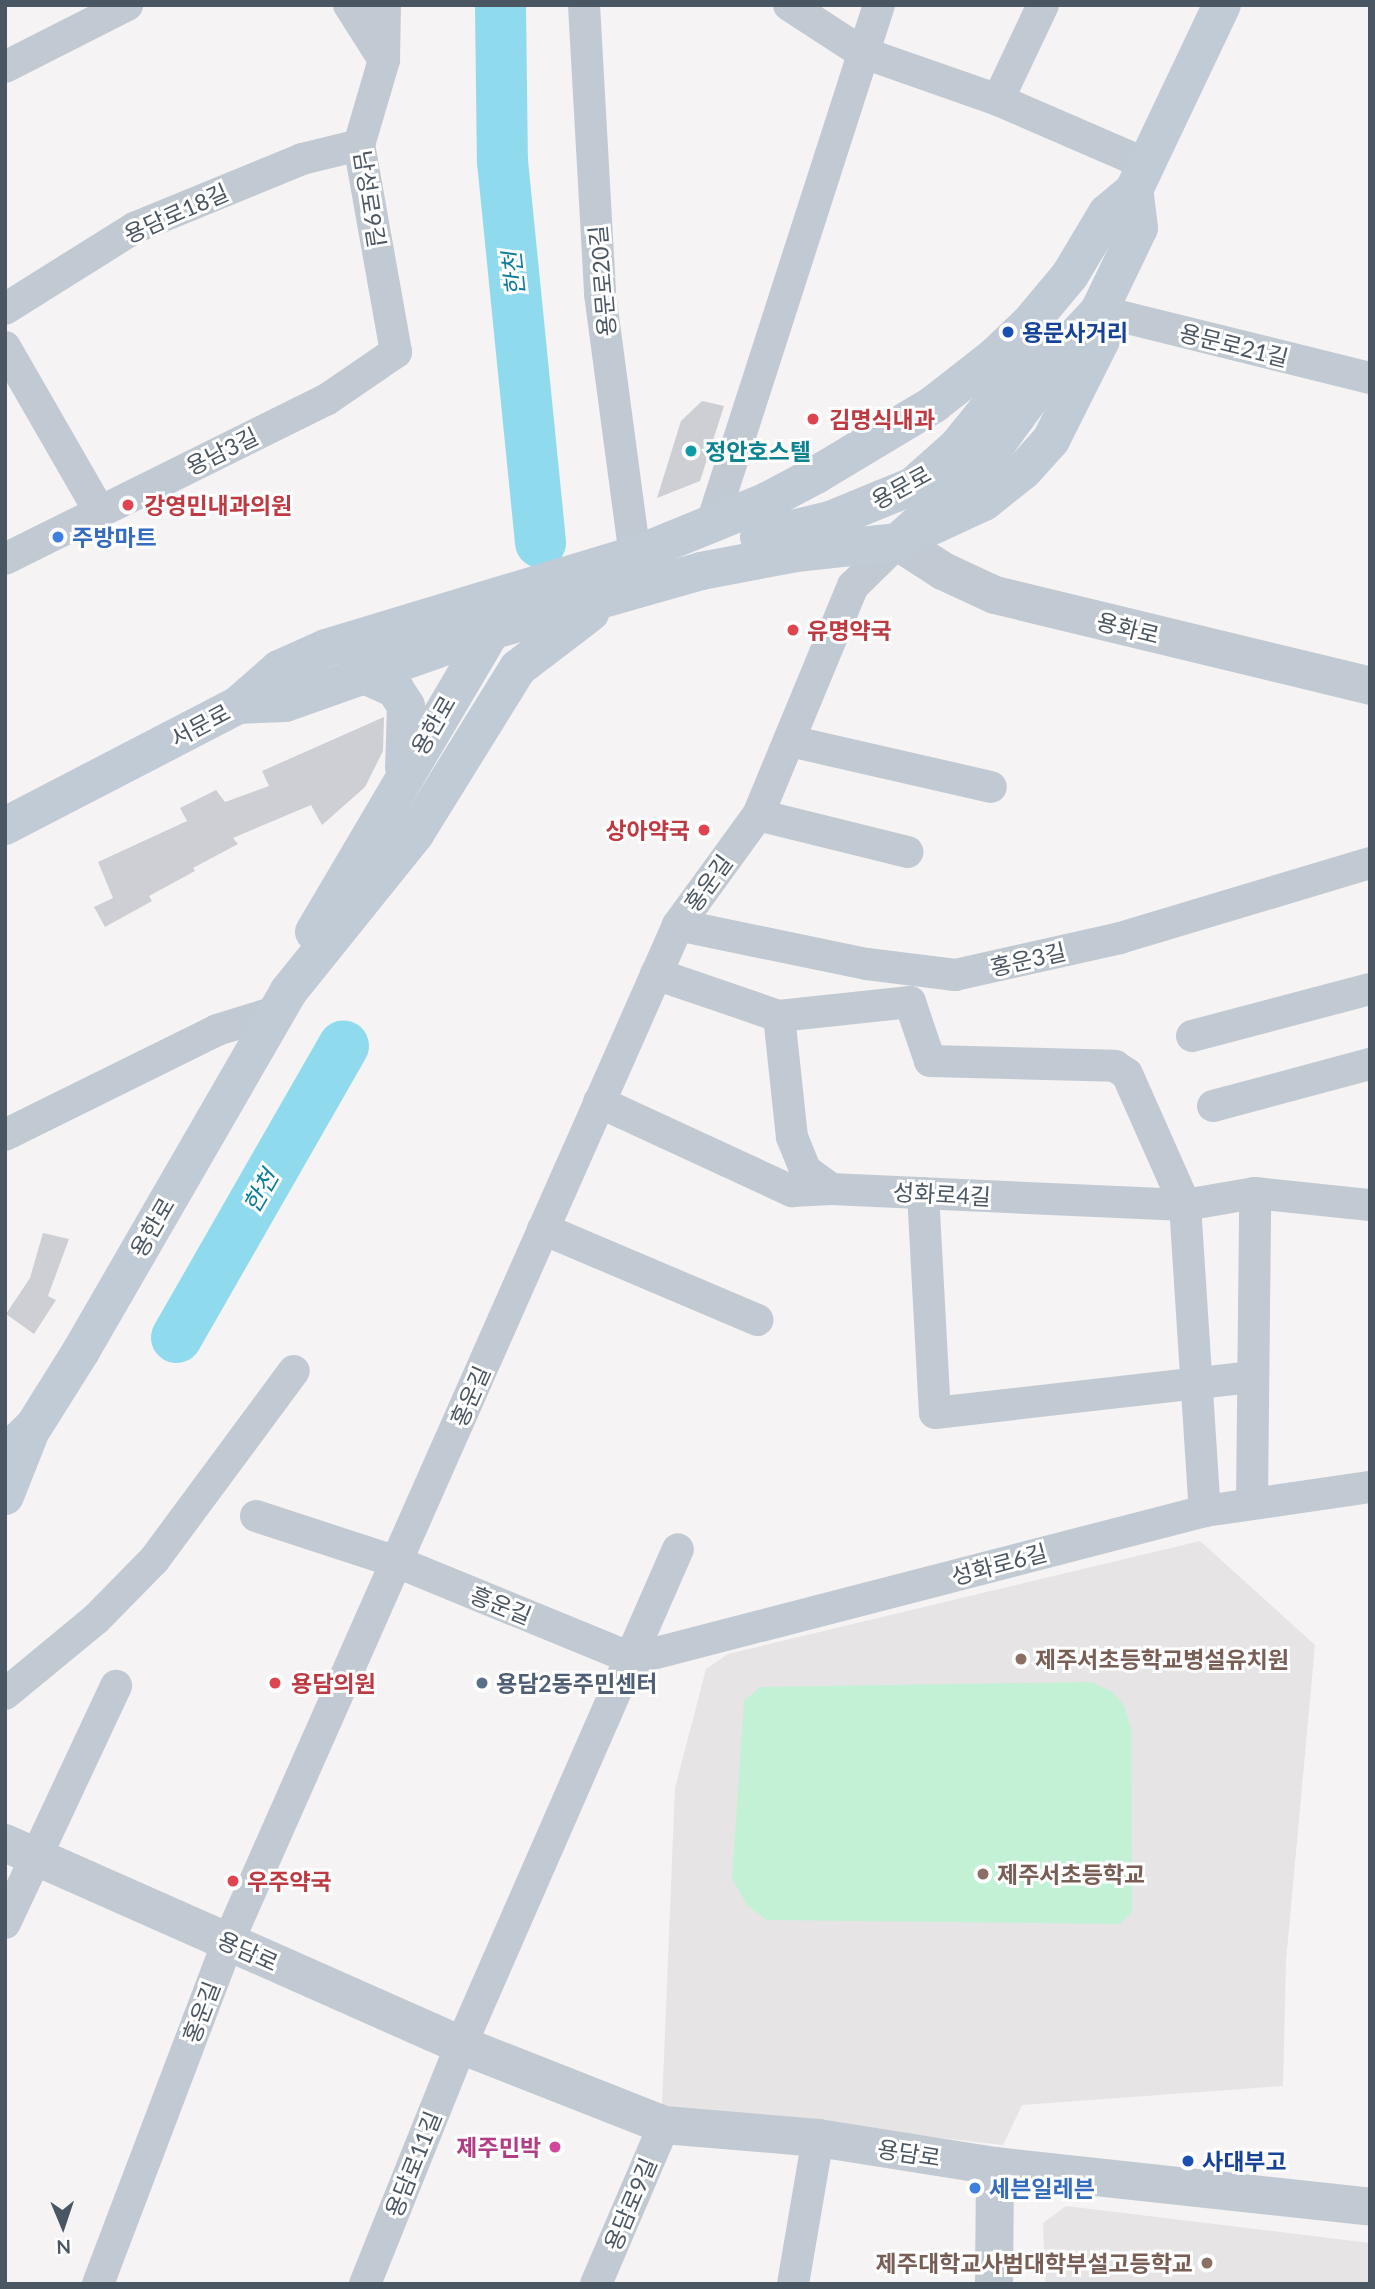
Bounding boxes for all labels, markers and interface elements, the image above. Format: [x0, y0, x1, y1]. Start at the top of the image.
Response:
street label: 남성로9길 [349, 148, 391, 250]
street label: 용담로18길 [120, 178, 232, 248]
street label: 용문로20길 [583, 224, 621, 338]
water label: 한천 [496, 251, 530, 297]
place label: 용문사거리 [1022, 318, 1128, 346]
street label: 용문로21길 [1177, 318, 1291, 372]
marker: 용문사거리 [1000, 324, 1016, 340]
place label: 김명식내과 [829, 405, 935, 433]
marker: 김명식내과 [803, 409, 823, 429]
street label: 용남3길 [181, 422, 263, 480]
place label: 정안호스텔 [705, 437, 811, 465]
marker: 정안호스텔 [683, 443, 699, 459]
street label: 용문로 [867, 460, 935, 514]
place label: 강영민내과의원 [144, 491, 292, 519]
marker: 강영민내과의원 [118, 495, 138, 515]
place label: 주방마트 [72, 523, 157, 551]
marker: 주방마트 [50, 529, 66, 545]
street label: 용화로 [1094, 607, 1162, 649]
place label: 유명약국 [807, 616, 892, 644]
marker: 유명약국 [785, 622, 801, 638]
street label: 용한로 [405, 691, 461, 759]
street label: 서문로 [165, 698, 235, 752]
place label: 상아약국 [605, 816, 690, 844]
marker: 상아약국 [696, 822, 712, 838]
street label: 홍운길 [678, 849, 738, 917]
street label: 홍운3길 [987, 937, 1069, 981]
water label: 한천 [236, 1165, 284, 1217]
street label: 성화로4길 [892, 1178, 992, 1210]
street label: 용한로 [124, 1193, 180, 1261]
street label: 홍운길 [444, 1361, 496, 1431]
street label: 성화로6길 [948, 1538, 1050, 1590]
street label: 흥운길 [466, 1580, 536, 1630]
place label: 제주서초등학교병설유치원 [1035, 1645, 1289, 1673]
marker: 제주서초등학교병설유치원 [1013, 1651, 1029, 1667]
place label: 용담의원 [291, 1669, 376, 1697]
place label: 용담2동주민센터 [496, 1669, 657, 1697]
marker: 용담의원 [265, 1673, 285, 1693]
marker: 용담2동주민센터 [474, 1675, 490, 1691]
place label: 제주서초등학교 [997, 1860, 1145, 1888]
marker: 제주서초등학교 [975, 1866, 991, 1882]
place label: 우주약국 [247, 1867, 332, 1895]
marker: 우주약국 [225, 1873, 241, 1889]
street label: 용담로 [213, 1925, 283, 1977]
street label: 홍운길 [177, 1977, 225, 2047]
street label: 용담로11길 [379, 2107, 447, 2221]
place label: 제주민박 [456, 2133, 541, 2161]
street label: 용담로 [875, 2134, 943, 2172]
marker: 제주민박 [547, 2139, 563, 2155]
place label: 사대부고 [1202, 2147, 1287, 2175]
marker: 사대부고 [1180, 2153, 1196, 2169]
street label: 용담로9길 [598, 2154, 662, 2254]
place label: 세븐일레븐 [989, 2174, 1095, 2202]
marker: 세븐일레븐 [967, 2180, 983, 2196]
north arrow [28, 2191, 98, 2261]
text: N [56, 2236, 71, 2259]
place label: 제주대학교사범대학부설고등학교 [876, 2249, 1193, 2277]
marker: 제주대학교사범대학부설고등학교 [1199, 2255, 1215, 2271]

